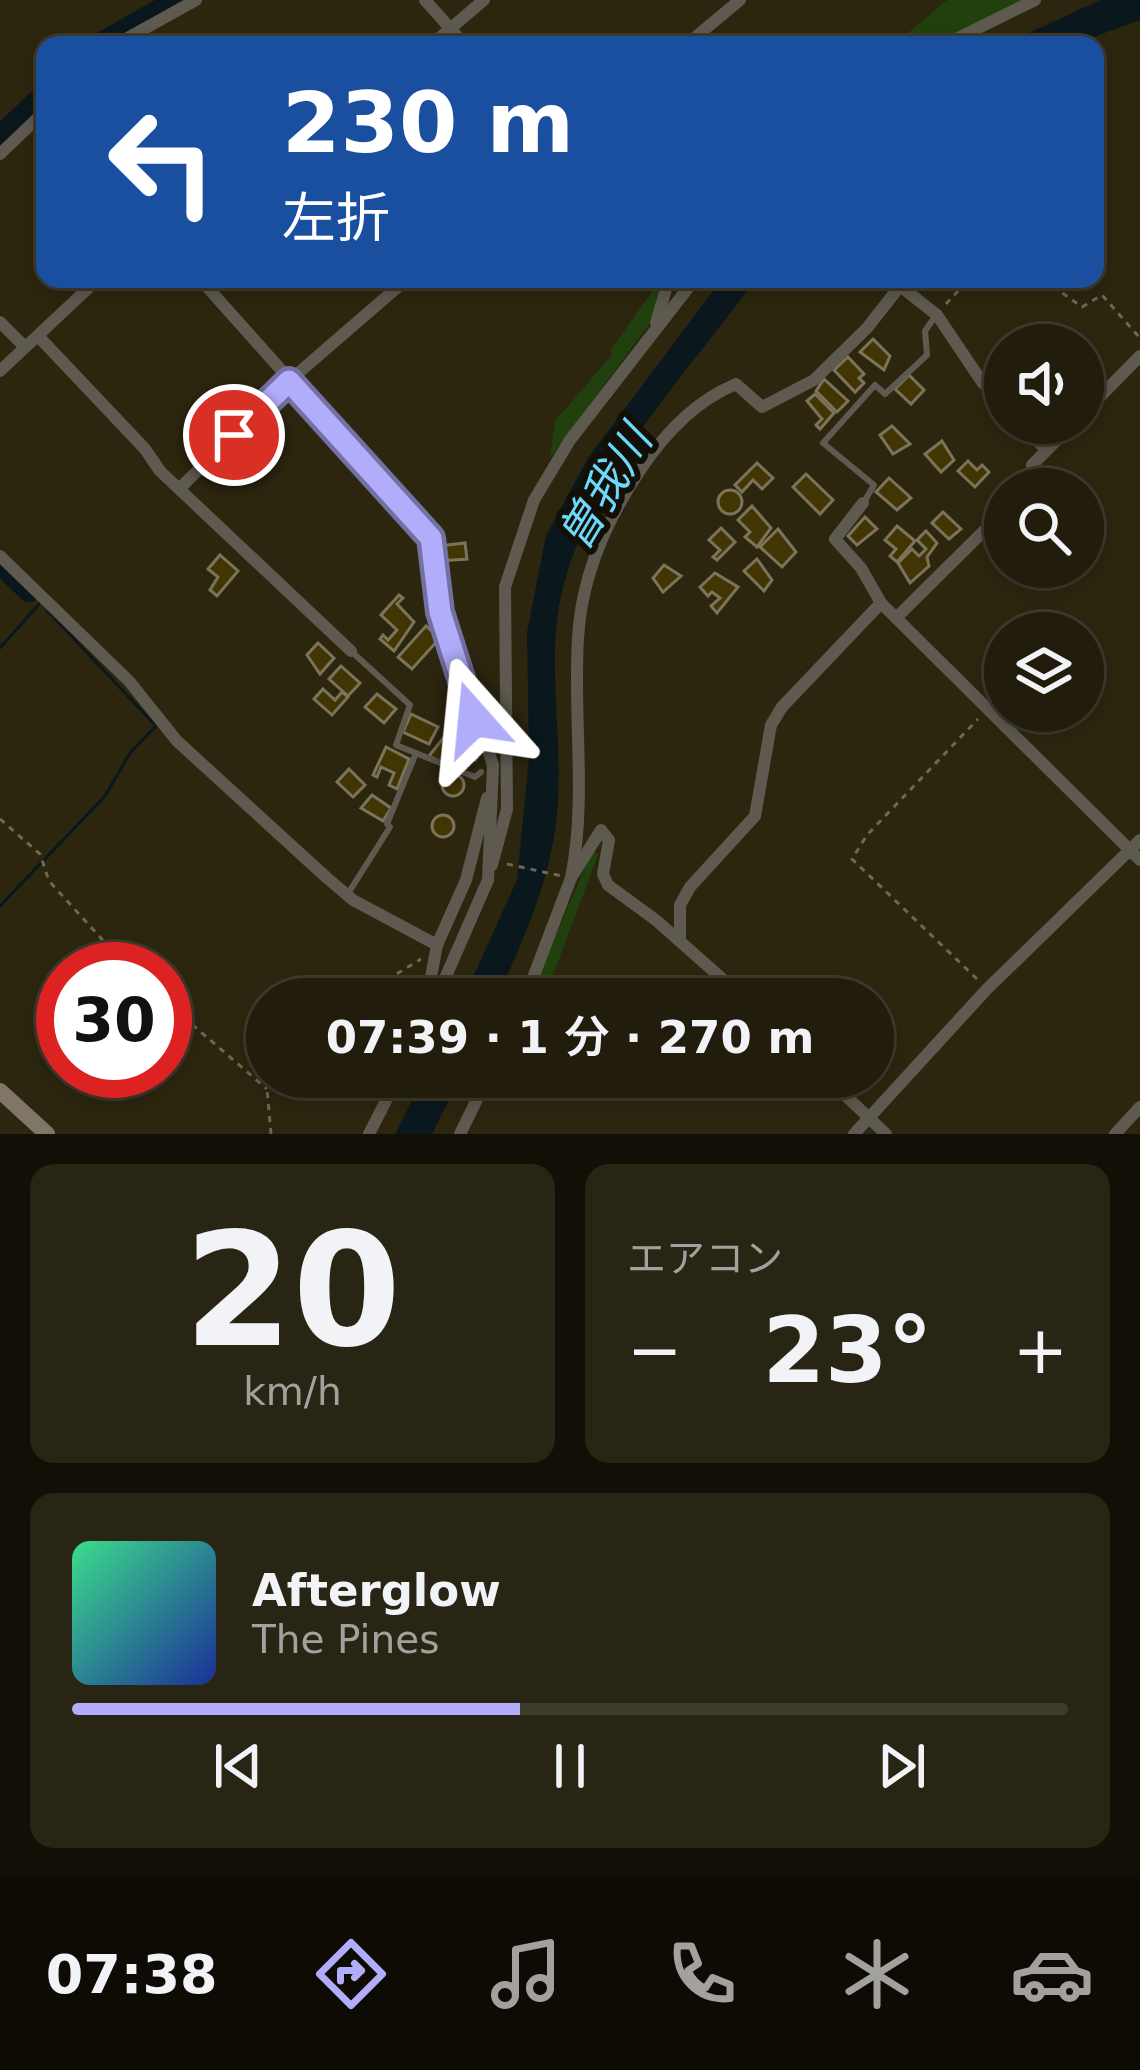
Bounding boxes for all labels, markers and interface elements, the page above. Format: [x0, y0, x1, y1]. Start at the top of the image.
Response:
text: 230 m [282, 74, 574, 172]
icon: left [84, 84, 240, 240]
text: 左折 [282, 187, 390, 250]
map controls [984, 324, 1104, 732]
button: sound [984, 324, 1104, 444]
pin [183, 384, 285, 486]
icon: arrive [201, 402, 267, 468]
water label: 曽我川 [548, 413, 665, 560]
button: search [984, 468, 1104, 588]
button: layers [984, 612, 1104, 732]
position arrow [411, 656, 537, 782]
speed limit sign: 30 [36, 942, 192, 1098]
text: 07:39 · 1 分 · 270 m [326, 1011, 814, 1064]
text: 20 [184, 1200, 401, 1382]
text: エアコン [627, 1236, 783, 1281]
text: 23° [762, 1298, 933, 1403]
text: − [627, 1312, 682, 1389]
text: + [1013, 1312, 1068, 1389]
text: km/h [243, 1369, 342, 1414]
text: Afterglow [252, 1564, 501, 1617]
text: The Pines [252, 1617, 439, 1662]
icon: previous [205, 1733, 271, 1799]
icon: pause [537, 1733, 603, 1799]
icon: next [869, 1733, 935, 1799]
icon: directions [309, 1932, 393, 2016]
icon: music [484, 1932, 568, 2016]
icon: phone [660, 1932, 744, 2016]
icon: climate [835, 1932, 919, 2016]
icon: car [1010, 1932, 1094, 2016]
text: 07:38 [46, 1943, 218, 2006]

